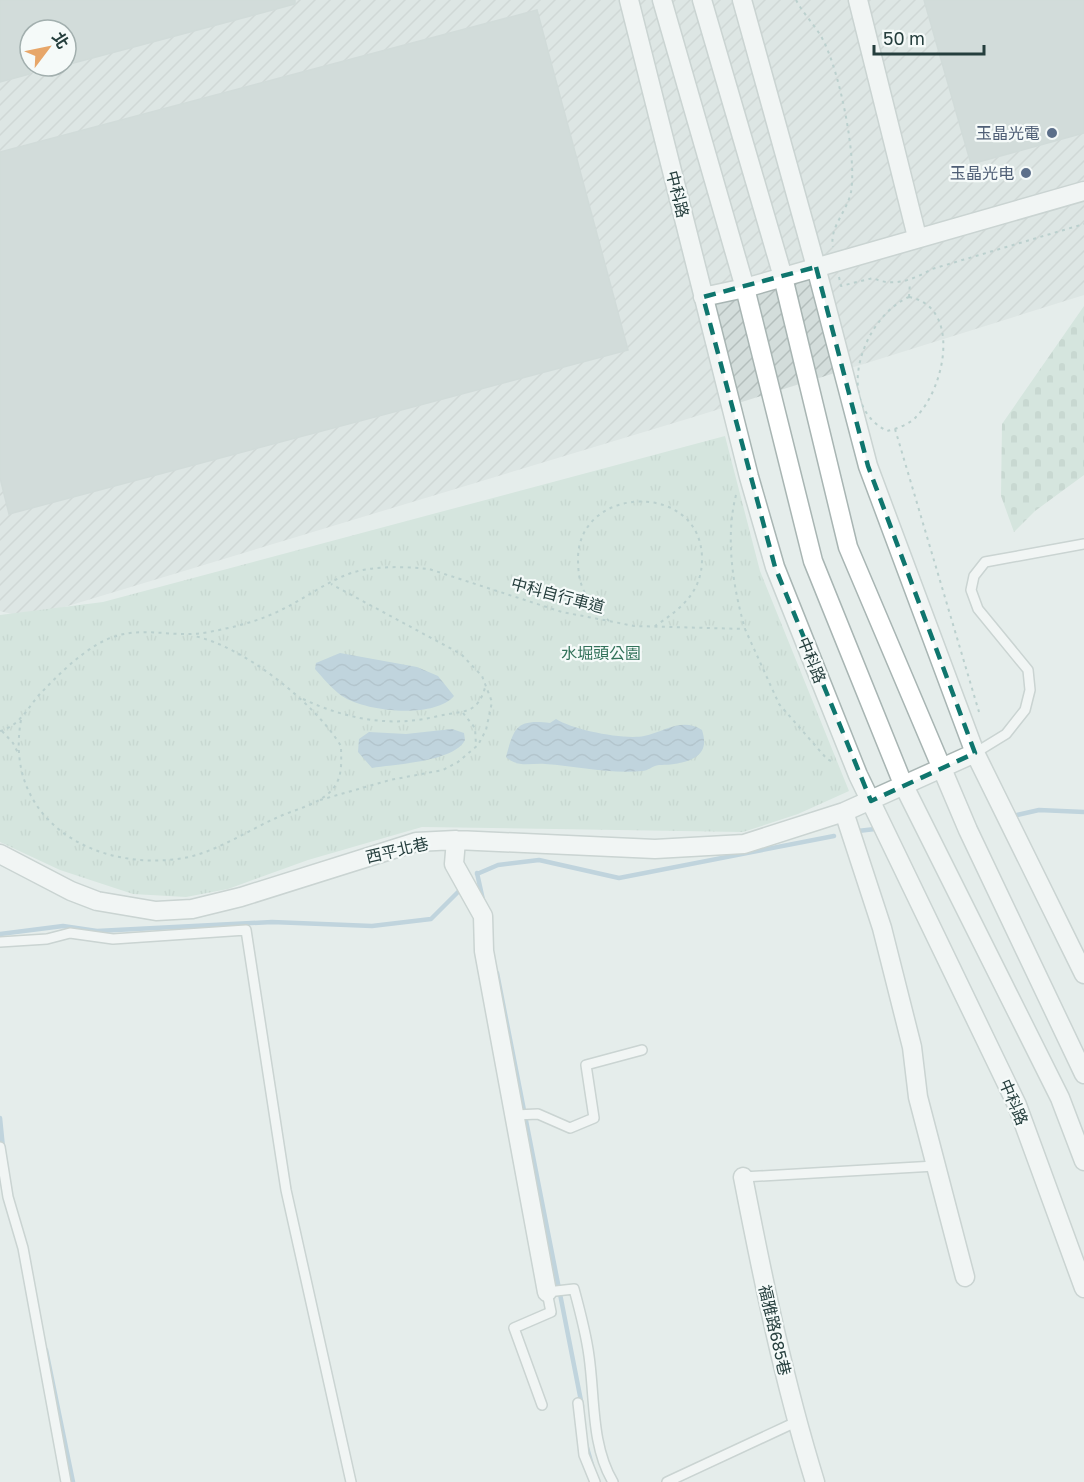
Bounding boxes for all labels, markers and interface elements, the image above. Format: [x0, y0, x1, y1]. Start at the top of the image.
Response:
north arrow [18, 18, 78, 78]
scale bar [874, 18, 984, 56]
text: 50 m [883, 27, 925, 49]
text: 北 [48, 28, 73, 52]
place label: 玉晶光電 [976, 123, 1040, 143]
marker: 玉晶光電 [1045, 126, 1059, 140]
place label: 玉晶光电 [950, 163, 1014, 183]
marker: 玉晶光电 [1019, 166, 1033, 180]
street label: 中科路 [662, 168, 694, 220]
street label: 中科自行車道 [509, 573, 607, 617]
street label: 中科路 [794, 634, 830, 686]
park label: 水堀頭公園 [561, 643, 641, 663]
street label: 西平北巷 [364, 833, 430, 867]
street label: 中科路 [995, 1076, 1033, 1128]
street label: 福雅路685巷 [755, 1283, 795, 1377]

